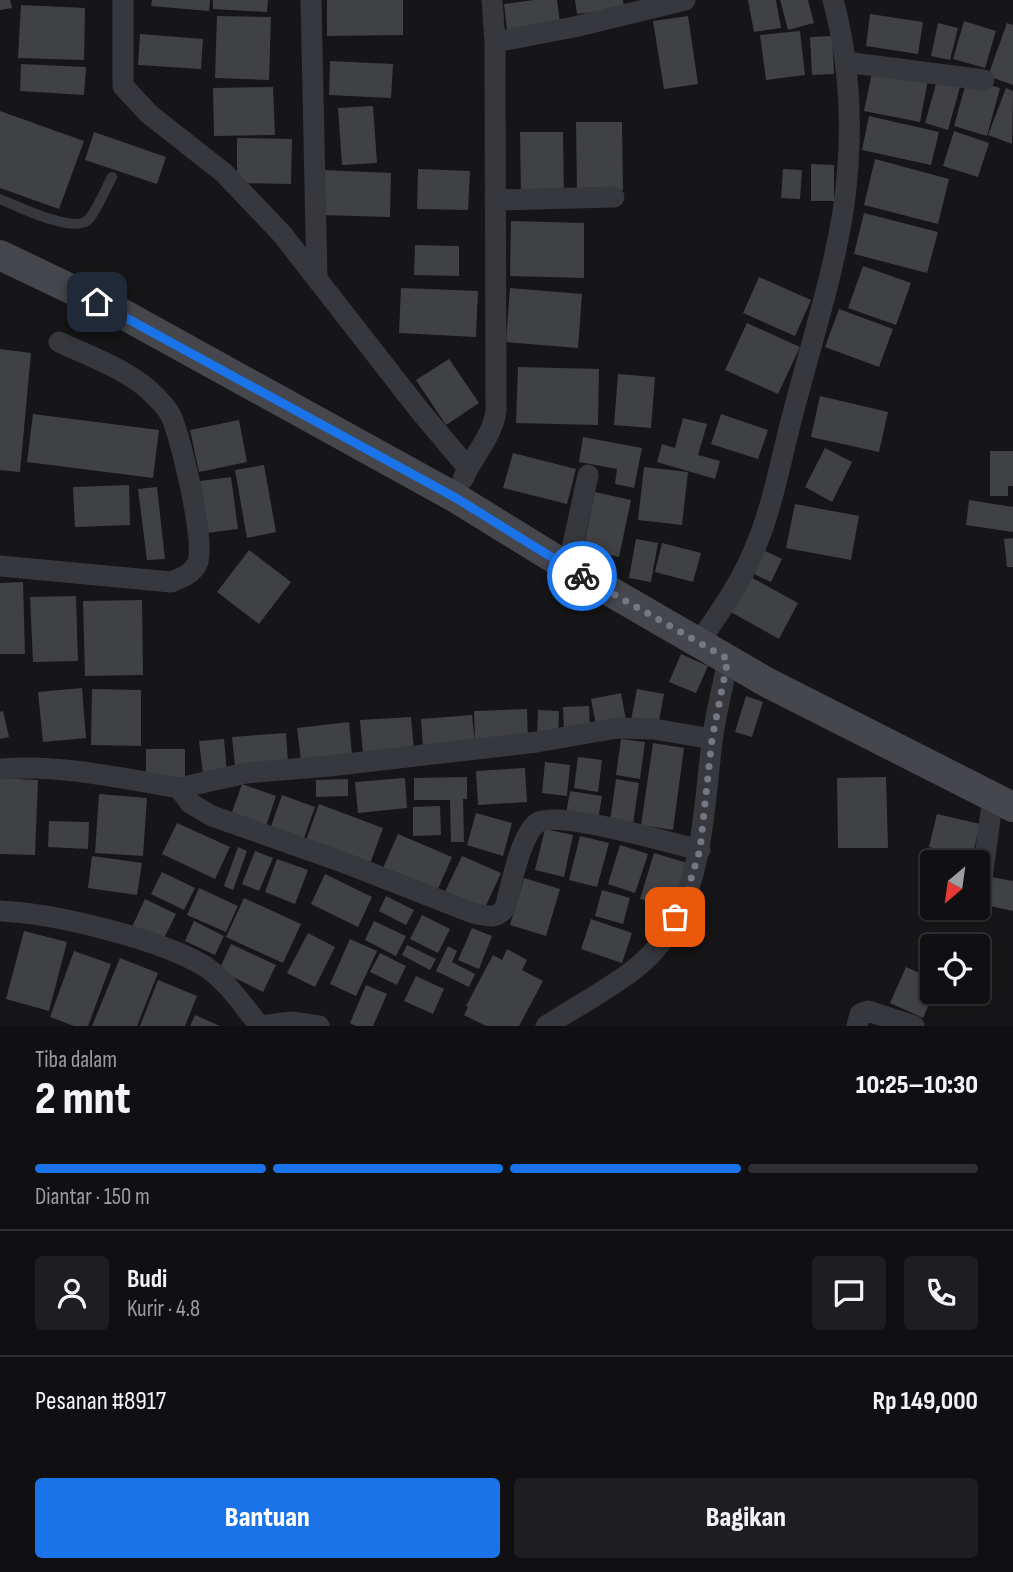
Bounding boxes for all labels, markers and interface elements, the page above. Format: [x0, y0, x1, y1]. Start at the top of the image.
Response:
pin [67, 272, 127, 332]
icon: home [78, 283, 116, 321]
courier [547, 541, 617, 611]
icon: bike [563, 557, 601, 595]
north arrow [920, 850, 990, 920]
map controls [920, 850, 990, 1004]
pin [645, 887, 705, 947]
icon: bag [656, 898, 694, 936]
button: locate [920, 934, 990, 1004]
text: Tiba dalam [35, 1046, 117, 1074]
text: 10:25–10:30 [856, 1070, 978, 1101]
text: 2 mnt [35, 1072, 130, 1127]
text: Diantar · 150 m [35, 1183, 150, 1211]
button: person [35, 1256, 109, 1330]
button: chat [812, 1256, 886, 1330]
button: phone [904, 1256, 978, 1330]
text: Budi [127, 1264, 167, 1295]
text: Kurir · 4.8 [127, 1295, 200, 1323]
text: Pesanan #8917 [35, 1386, 166, 1417]
text: Rp 149,000 [872, 1386, 978, 1417]
button: Bantuan [35, 1478, 500, 1558]
button: Bagikan [514, 1478, 978, 1558]

